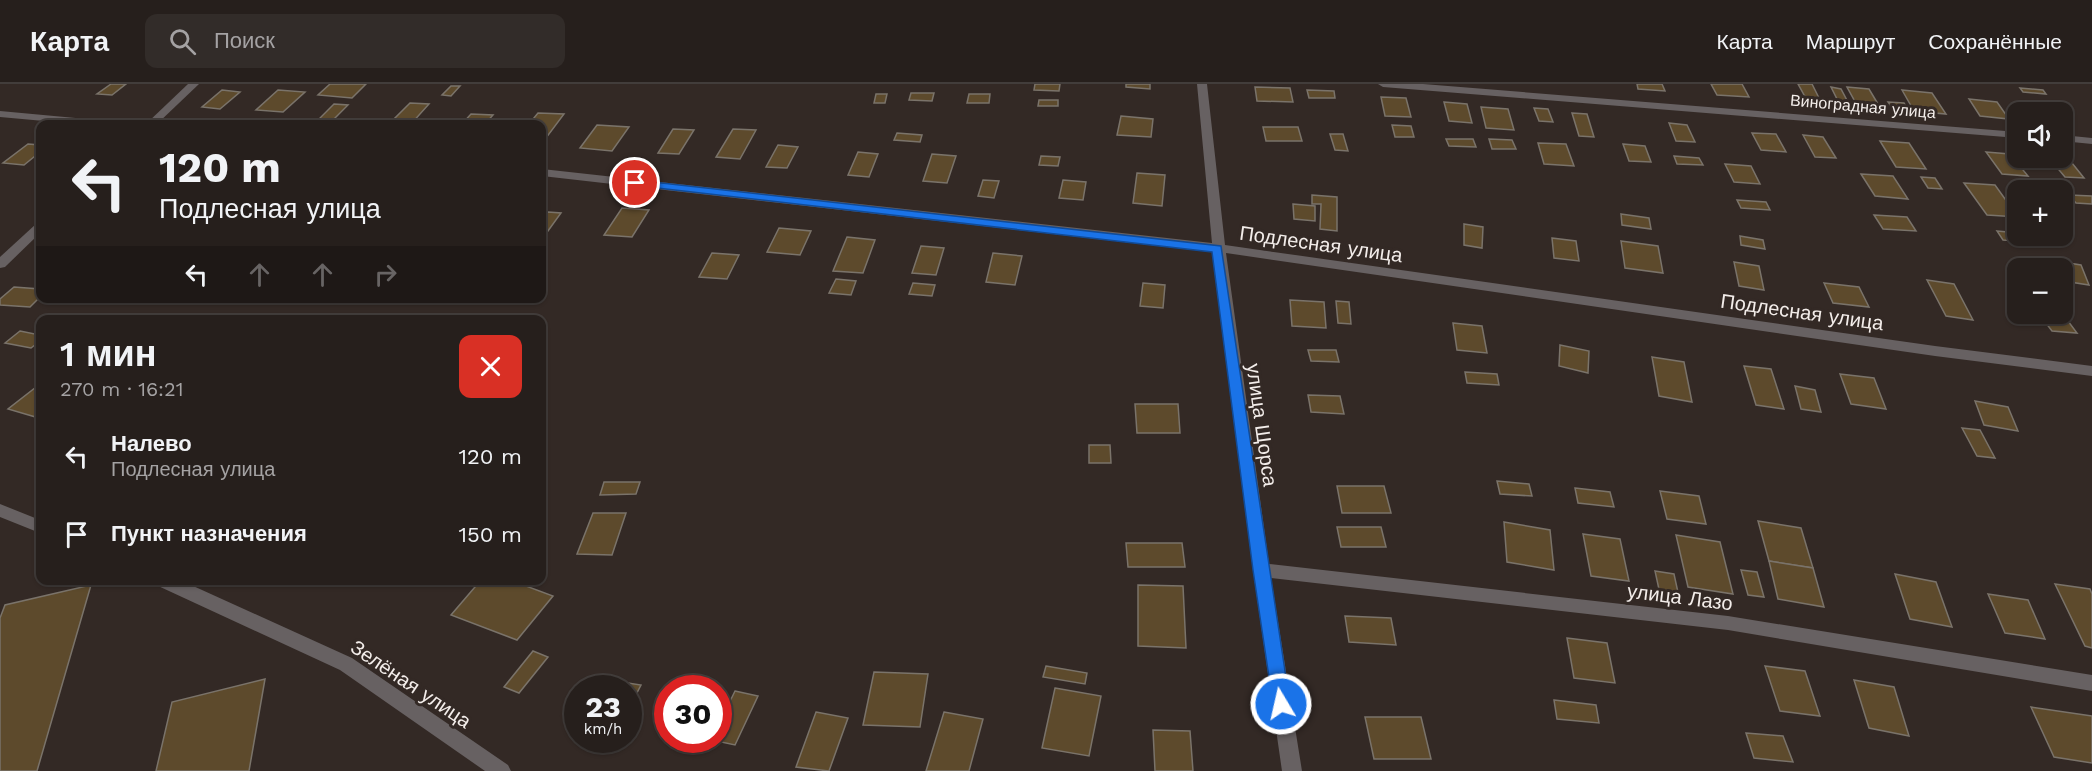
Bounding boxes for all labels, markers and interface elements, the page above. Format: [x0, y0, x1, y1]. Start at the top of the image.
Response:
search box [145, 14, 565, 68]
text: Карта [30, 25, 109, 58]
icon: search [166, 25, 199, 58]
text: Поиск [214, 28, 275, 53]
text: Карта [1717, 29, 1773, 54]
text: Маршрут [1806, 29, 1895, 54]
text: Сохранённые [1928, 29, 2062, 54]
street label: Виноградная улица [1789, 91, 1937, 122]
map controls [2007, 102, 2073, 324]
button: sound [2007, 102, 2073, 168]
text: 120 m [159, 143, 281, 192]
icon: left [60, 144, 138, 222]
pin [609, 157, 660, 208]
icon: arrive [618, 166, 651, 199]
button: + [2007, 180, 2073, 246]
text: Подлесная улица [159, 193, 381, 225]
street label: Подлесная улица [1238, 221, 1405, 267]
icon: left [180, 258, 213, 291]
icon: ahead [243, 258, 276, 291]
icon: ahead [306, 258, 339, 291]
icon: right [369, 258, 402, 291]
button: − [2007, 258, 2073, 324]
street label: Подлесная улица [1719, 289, 1886, 335]
text: 1 мин [60, 333, 157, 375]
button: close [459, 335, 522, 398]
street label: улица Щорса [1241, 362, 1283, 489]
text: 270 m · 16:21 [60, 377, 184, 401]
text: Налево [111, 431, 192, 456]
icon: left [60, 440, 93, 473]
text: 120 m [458, 444, 522, 469]
text: Подлесная улица [111, 457, 275, 481]
icon: arrive [60, 518, 93, 551]
text: Пункт назначения [111, 521, 307, 546]
text: 150 m [458, 522, 522, 547]
street label: улица Лазо [1626, 579, 1734, 615]
street label: Зелёная улица [346, 635, 477, 734]
position arrow [1249, 672, 1313, 736]
speed limit sign: 30 [654, 675, 732, 753]
text: 23 [585, 689, 621, 724]
text: km/h [584, 720, 622, 738]

